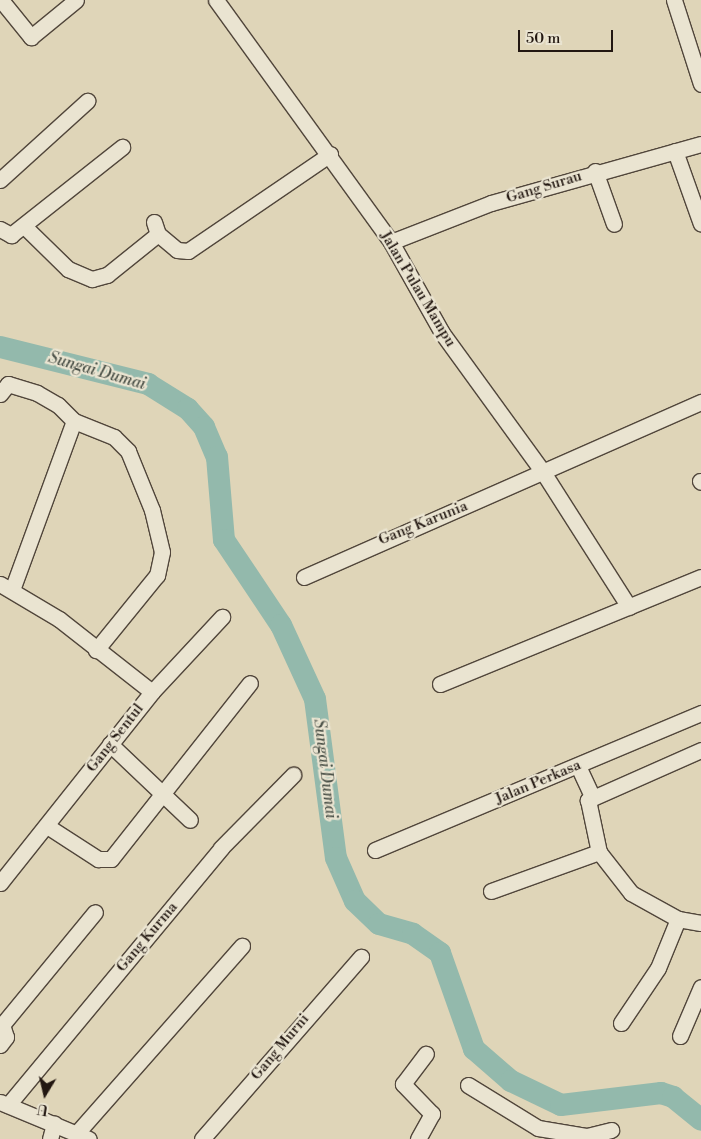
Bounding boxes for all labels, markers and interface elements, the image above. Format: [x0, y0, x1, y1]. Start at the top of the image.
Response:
scale bar [521, 20, 616, 52]
text: 50 m [526, 29, 560, 48]
street label: Gang Surau [504, 167, 584, 207]
street label: Jalan Pulau Mampu [376, 228, 460, 350]
water label: Sungai Dumai [46, 348, 148, 394]
street label: Gang Karunia [376, 497, 470, 549]
street label: Gang Sentul [83, 700, 147, 776]
water label: Sungai Dumai [309, 718, 341, 820]
street label: Jalan Perkasa [492, 756, 584, 808]
street label: Gang Kurma [113, 898, 181, 976]
street label: Gang Murni [247, 1010, 313, 1084]
north arrow [20, 1069, 70, 1119]
text: U [36, 1099, 49, 1119]

